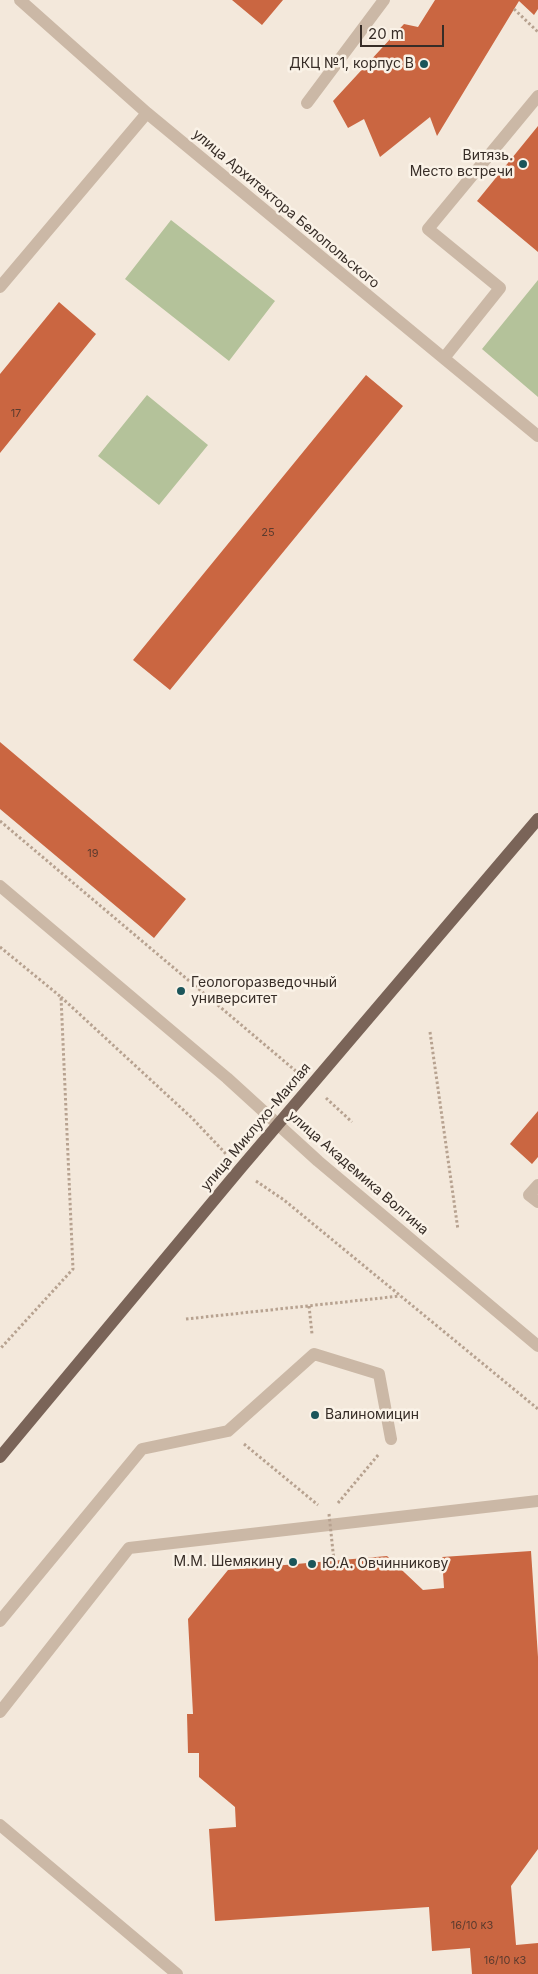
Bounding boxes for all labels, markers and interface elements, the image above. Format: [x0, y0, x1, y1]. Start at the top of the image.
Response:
scale bar [363, 15, 447, 47]
text: 20 m [368, 24, 404, 43]
place label: ДКЦ №1, корпус В [289, 56, 414, 72]
marker: ДКЦ №1, корпус В [418, 58, 430, 70]
street label: улица Архитектора Белопольского [189, 126, 383, 292]
place label: Витязь. Место встречи [410, 148, 513, 180]
marker: Витязь. Место встречи [517, 158, 529, 170]
house number: 17 [11, 407, 21, 421]
house number: 25 [261, 526, 275, 540]
house number: 19 [87, 847, 99, 861]
place label: Геологоразведочный университет [191, 975, 337, 1008]
marker: Геологоразведочный университет [175, 985, 187, 997]
street label: улица Миклухо-Маклая [198, 1060, 314, 1194]
street label: улица Академика Волгина [284, 1107, 432, 1239]
place label: Валиномицин [325, 1407, 419, 1423]
marker: Валиномицин [309, 1409, 321, 1421]
place label: М.М. Шемякину [174, 1554, 283, 1570]
marker: М.М. Шемякину [287, 1556, 299, 1568]
place label: Ю.А. Овчинникову [322, 1556, 448, 1572]
marker: Ю.А. Овчинникову [306, 1558, 318, 1570]
house number: 16/10 к3 [451, 1919, 493, 1933]
house number: 16/10 к3 [484, 1954, 526, 1968]

